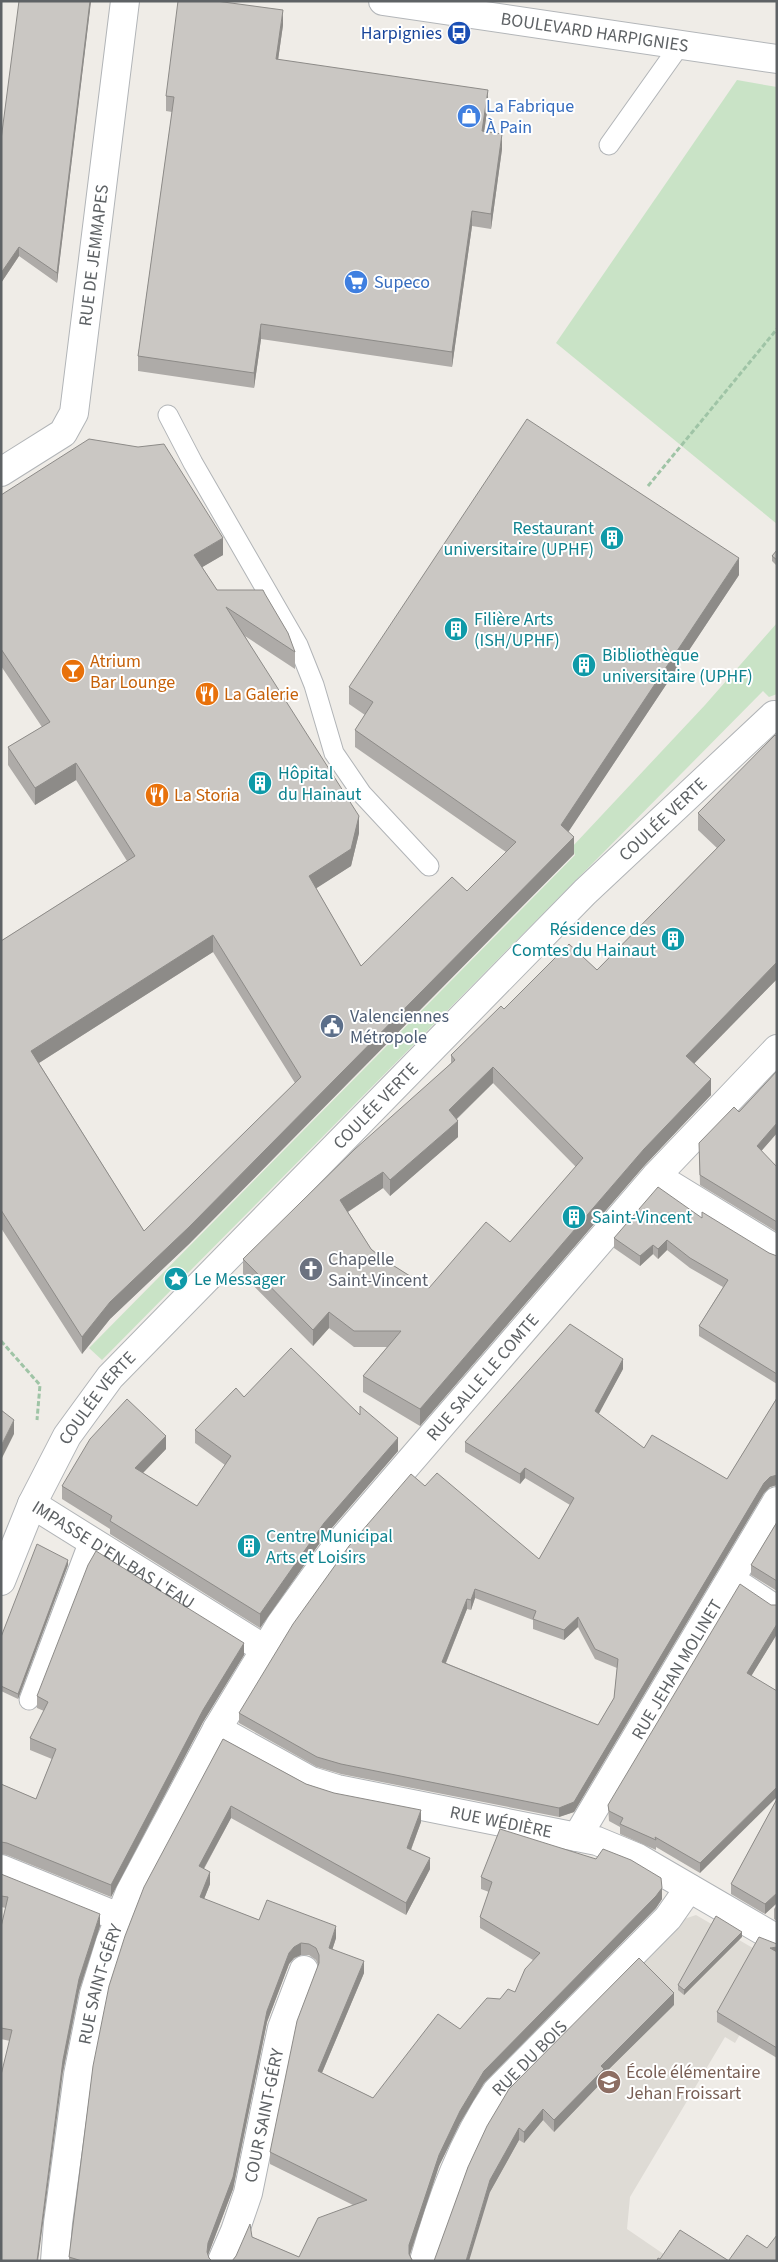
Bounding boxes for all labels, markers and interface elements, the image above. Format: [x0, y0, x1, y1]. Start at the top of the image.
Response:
street label: BOULEVARD HARPIGNIES [499, 6, 690, 58]
bus stop icon: Harpignies [446, 20, 472, 46]
place label: Harpignies [361, 21, 442, 46]
place label: La Fabrique À Pain [486, 94, 574, 140]
shop icon: La Fabrique À Pain [456, 103, 482, 129]
street label: RUE DE JEMMAPES [72, 183, 115, 328]
supermarket icon: Supeco [343, 269, 369, 295]
place label: Supeco [374, 270, 430, 295]
place label: Restaurant universitaire (UPHF) [443, 516, 594, 562]
building icon: Restaurant universitaire (UPHF) [599, 525, 625, 551]
place label: Filière Arts (ISH/UPHF) [474, 607, 560, 653]
building icon: Filière Arts (ISH/UPHF) [443, 616, 469, 642]
place label: Bibliothèque universitaire (UPHF) [602, 643, 753, 689]
place label: Atrium Bar Lounge [90, 649, 175, 695]
building icon: Bibliothèque universitaire (UPHF) [571, 652, 597, 678]
bar icon: Atrium Bar Lounge [60, 658, 86, 684]
restaurant icon: La Galerie [194, 681, 220, 707]
place label: La Galerie [224, 682, 299, 707]
place label: Hôpital du Hainaut [278, 761, 361, 807]
building icon: Hôpital du Hainaut [247, 770, 273, 796]
street label: COULÉE VERTE [613, 771, 712, 867]
restaurant icon: La Storia [144, 782, 170, 808]
place label: La Storia [174, 783, 240, 808]
place label: Résidence des Comtes du Hainaut [512, 917, 656, 963]
building icon: Résidence des Comtes du Hainaut [660, 926, 686, 952]
place label: Valenciennes Métropole [350, 1004, 449, 1050]
public building icon: Valenciennes Métropole [319, 1013, 345, 1039]
street label: COULÉE VERTE [327, 1057, 424, 1155]
building icon: Saint-Vincent [561, 1204, 587, 1230]
place label: Saint-Vincent [592, 1205, 692, 1230]
place label: Chapelle Saint-Vincent [328, 1247, 428, 1293]
church icon: Chapelle Saint-Vincent [298, 1256, 324, 1282]
place icon: Le Messager [163, 1266, 189, 1292]
place label: Le Messager [194, 1267, 286, 1292]
street label: RUE SALLE LE COMTE [421, 1308, 545, 1446]
street label: COULÉE VERTE [52, 1346, 141, 1449]
street label: IMPASSE D'EN-BAS L'EAU [27, 1495, 200, 1615]
place label: Centre Municipal Arts et Loisirs [266, 1524, 393, 1570]
building icon: Centre Municipal Arts et Loisirs [236, 1533, 262, 1559]
street label: RUE JEHAN MOLINET [625, 1594, 728, 1744]
street label: RUE WÉDIÈRE [448, 1799, 554, 1844]
street label: RUE SAINT-GÉRY [72, 1920, 129, 2047]
street label: RUE DU BOIS [486, 2014, 573, 2102]
street label: COUR SAINT-GÉRY [238, 2046, 290, 2185]
place label: École élémentaire Jehan Froissart [626, 2060, 760, 2106]
school or university icon: École élémentaire Jehan Froissart [596, 2069, 622, 2095]

